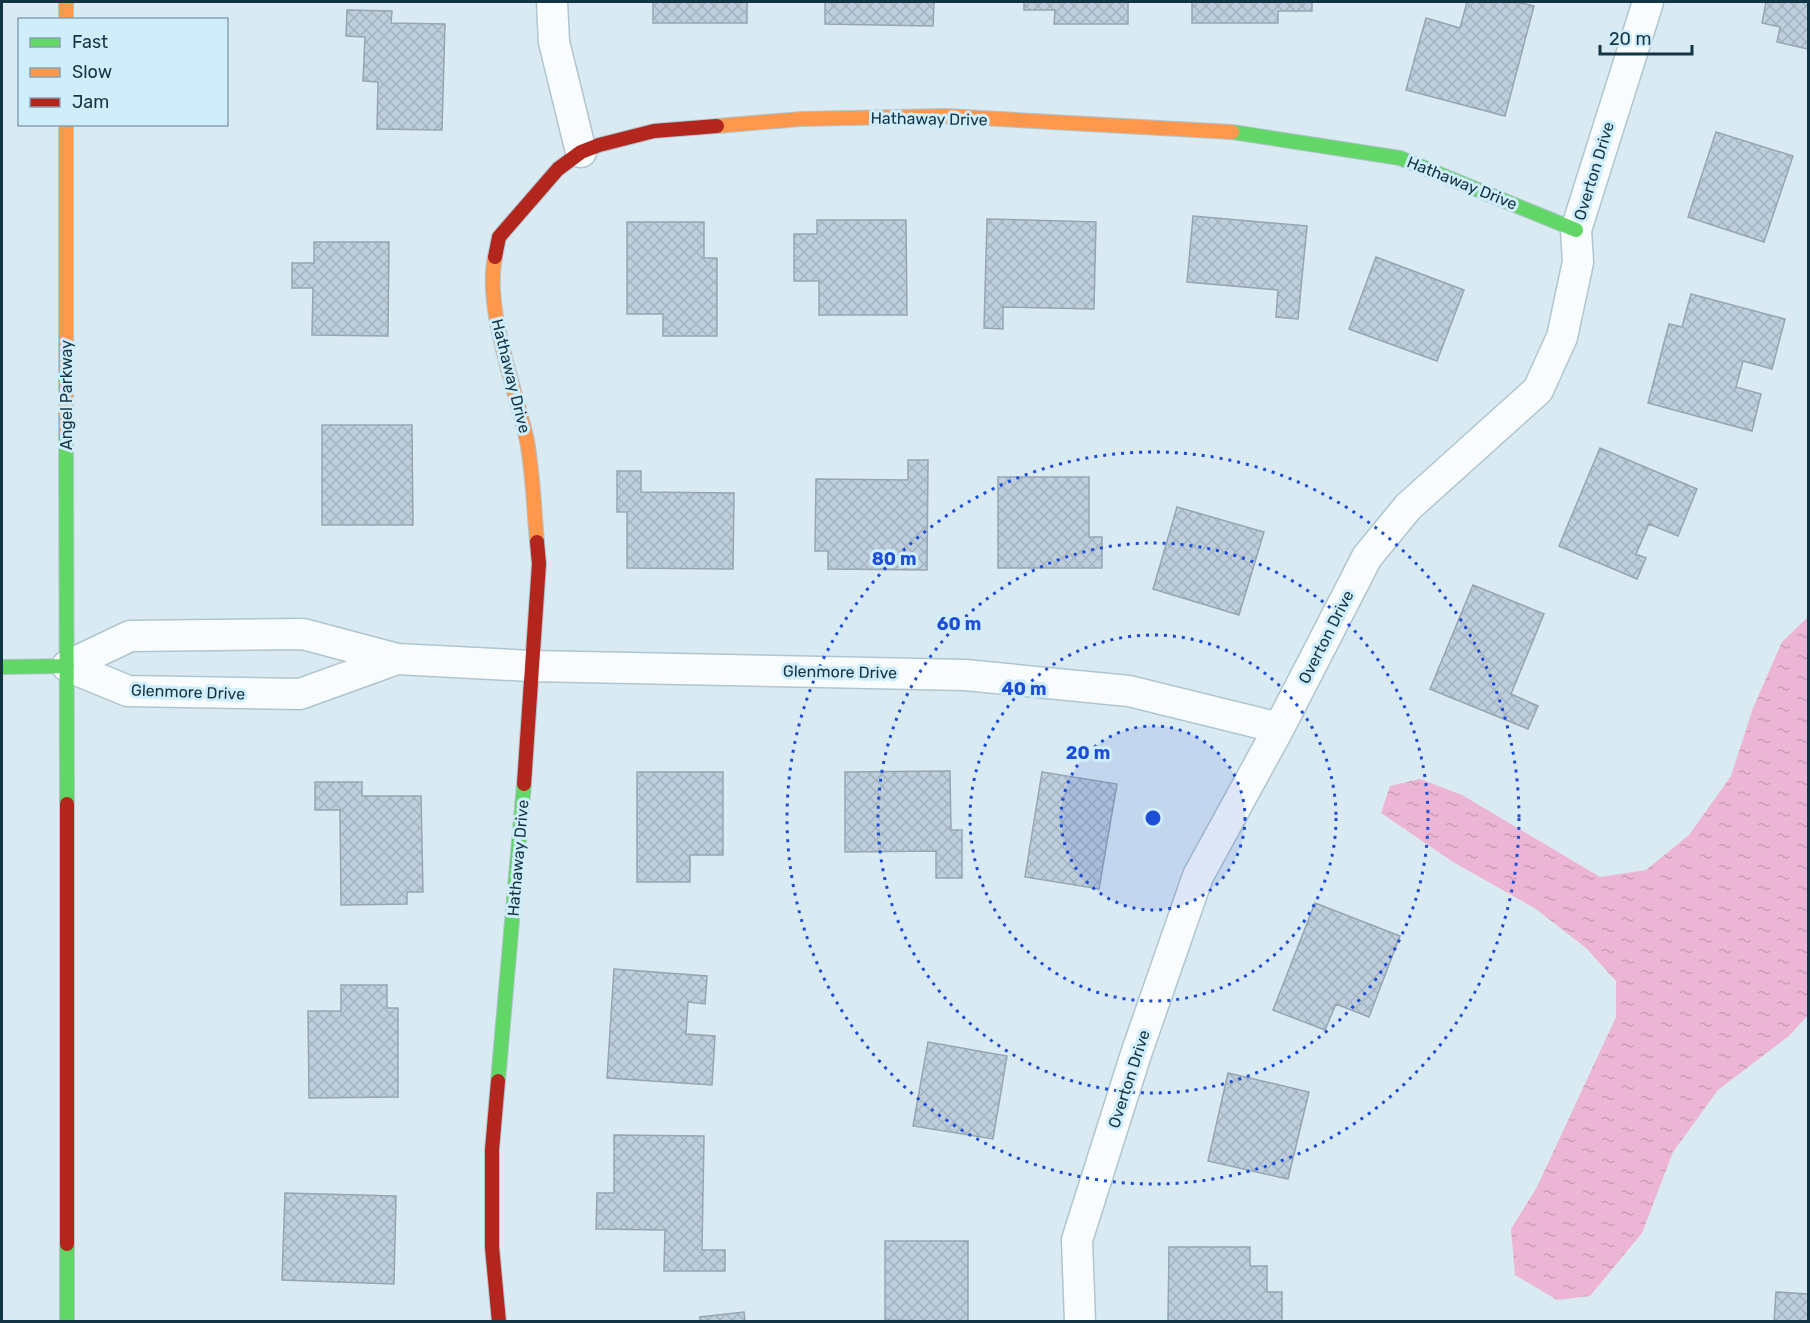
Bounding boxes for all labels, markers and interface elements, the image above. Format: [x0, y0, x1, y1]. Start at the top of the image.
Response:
legend [18, 18, 228, 126]
scale bar [1600, 18, 1692, 56]
text: 20 m [1609, 28, 1651, 50]
text: Fast [72, 31, 108, 53]
text: Slow [72, 61, 112, 83]
text: Jam [72, 91, 109, 113]
street label: Hathaway Drive [870, 108, 988, 130]
street label: Overton Drive [1570, 119, 1618, 223]
street label: Hathaway Drive [1404, 152, 1520, 214]
street label: Hathaway Drive [488, 317, 534, 435]
street label: Angel Parkway [57, 340, 76, 450]
text: 80 m [872, 548, 916, 570]
street label: Overton Drive [1294, 587, 1358, 687]
text: 60 m [937, 613, 981, 635]
street label: Glenmore Drive [783, 662, 897, 682]
text: 40 m [1002, 678, 1046, 700]
street label: Glenmore Drive [131, 681, 245, 703]
text: 20 m [1066, 742, 1110, 764]
street label: Hathaway Drive [503, 799, 533, 917]
centre of rings [1143, 808, 1163, 828]
street label: Overton Drive [1104, 1028, 1154, 1130]

